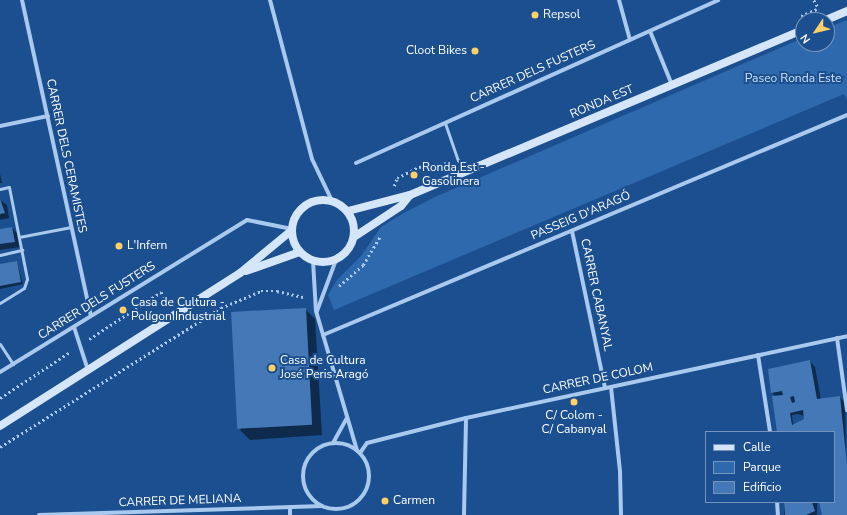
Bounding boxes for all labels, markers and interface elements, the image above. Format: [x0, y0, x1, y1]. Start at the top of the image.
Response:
place label: Repsol [543, 8, 580, 22]
marker: Repsol [530, 10, 540, 20]
north arrow [795, 12, 835, 52]
text: N [797, 31, 814, 46]
street label: CARRER DELS FUSTERS [468, 38, 598, 106]
place label: Cloot Bikes [406, 44, 467, 58]
marker: Cloot Bikes [470, 46, 480, 56]
park label: Paseo Ronda Este [745, 72, 841, 86]
street label: CARRER DELS CERAMISTES [43, 78, 89, 234]
street label: RONDA EST [568, 82, 636, 122]
place label: Ronda Est - Gasolinera [422, 161, 485, 189]
marker: Ronda Est - Gasolinera [409, 170, 419, 180]
street label: PASSEIG D'ARAGÓ [529, 189, 633, 243]
street label: CARRER CABANYAL [577, 237, 615, 353]
place label: L'Infern [127, 239, 167, 253]
marker: L'Infern [114, 241, 124, 251]
street label: CARRER DELS FUSTERS [36, 259, 158, 343]
place label: Casa de Cultura - Polígon Industrial [131, 296, 225, 324]
marker: Casa de Cultura - Polígon Industrial [118, 305, 128, 315]
place label: Casa de Cultura José Peris Aragó [280, 354, 368, 382]
street label: CARRER DE COLOM [542, 360, 654, 398]
marker: Casa de Cultura José Peris Aragó [267, 363, 277, 373]
marker: C/ Colom - C/ Cabanyal [569, 397, 579, 407]
place label: C/ Colom - C/ Cabanyal [541, 409, 607, 437]
legend [705, 431, 835, 503]
text: Calle [743, 439, 771, 455]
text: Parque [743, 459, 781, 475]
text: Edificio [743, 479, 781, 495]
street label: CARRER DE MELIANA [118, 492, 242, 510]
place label: Carmen [393, 494, 435, 508]
marker: Carmen [380, 496, 390, 506]

